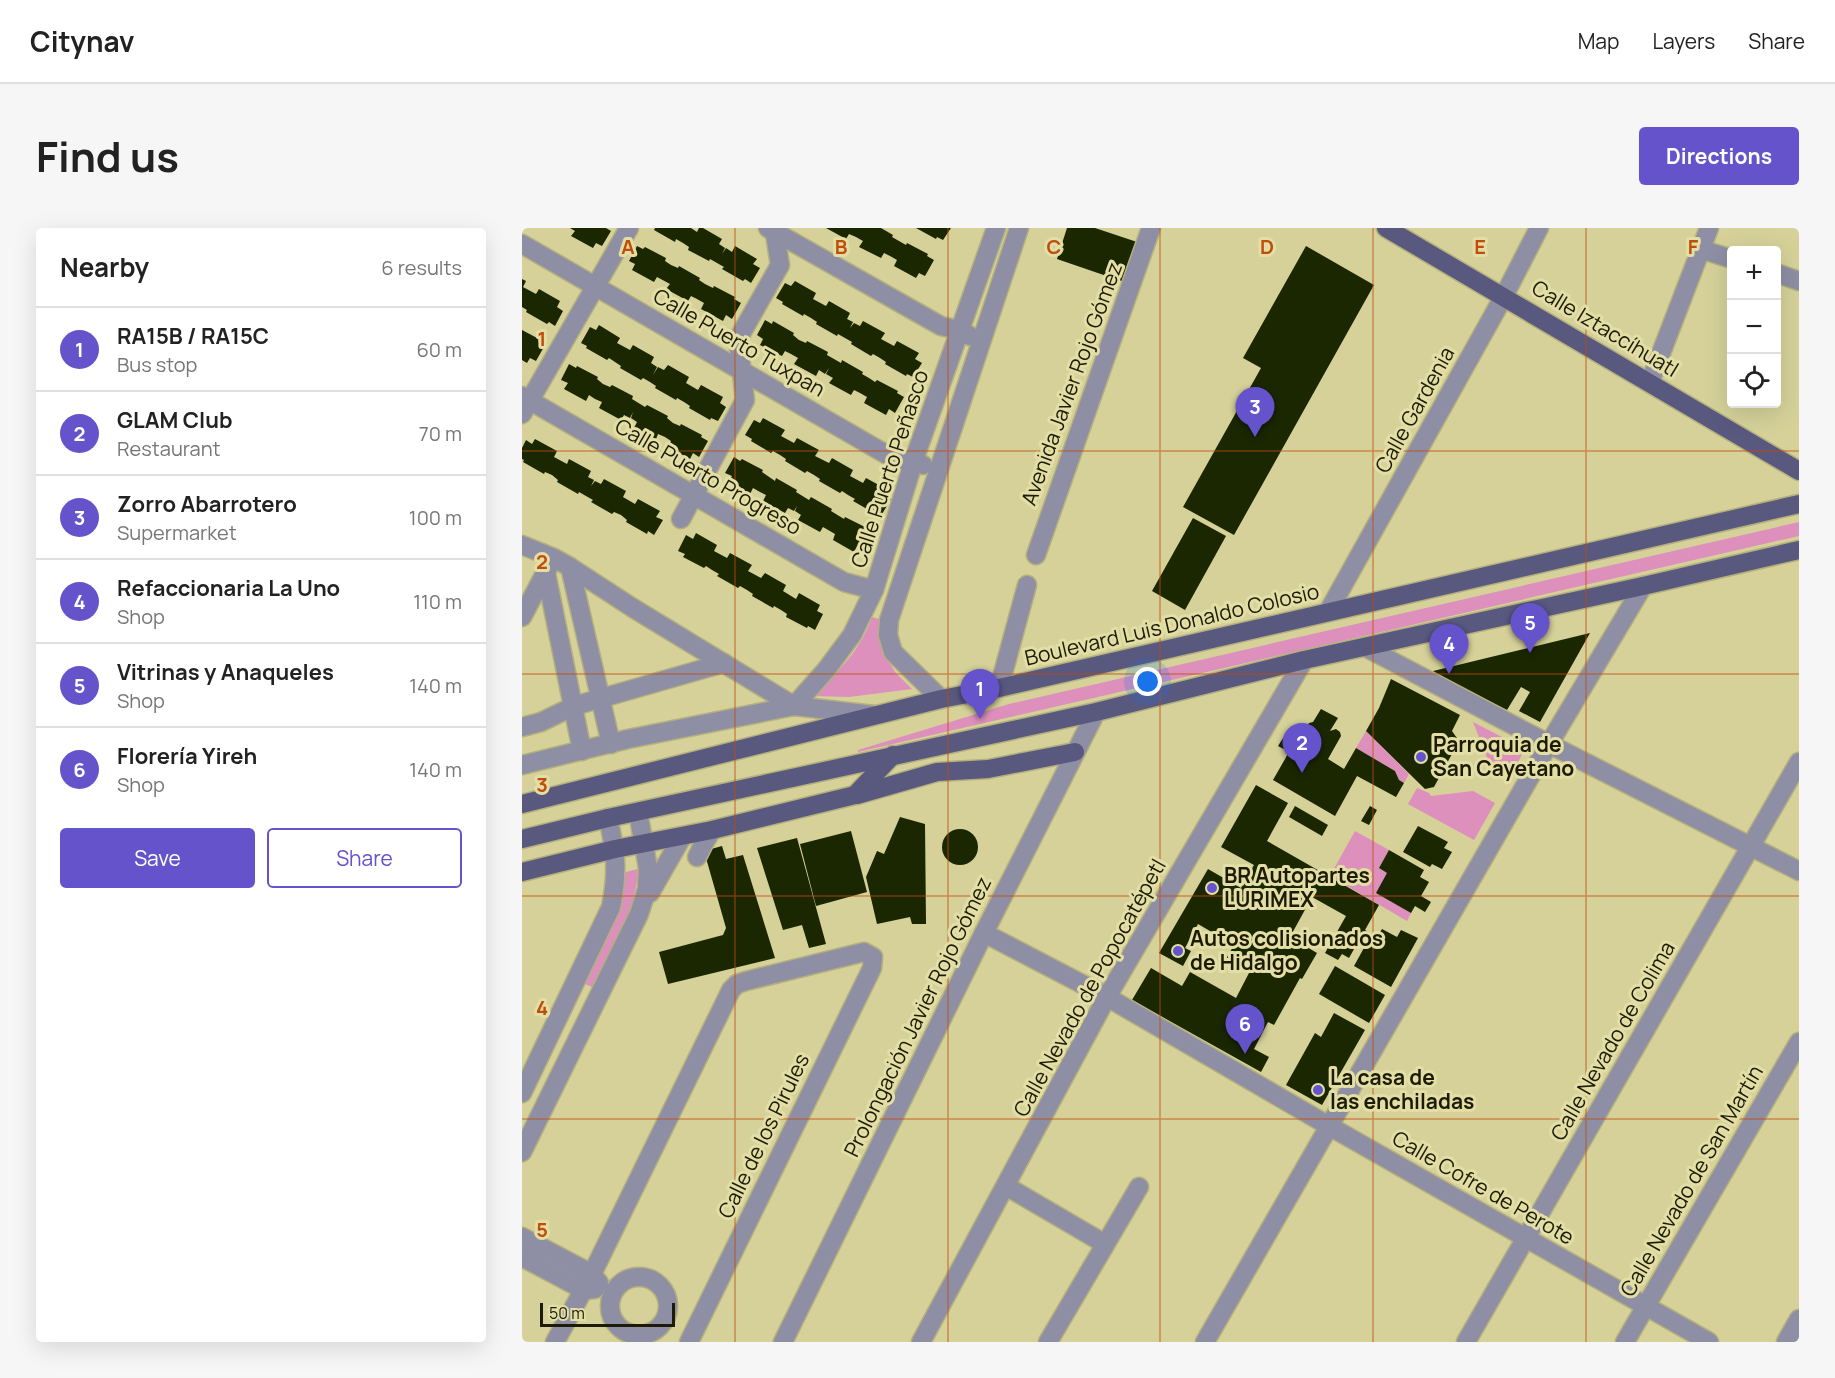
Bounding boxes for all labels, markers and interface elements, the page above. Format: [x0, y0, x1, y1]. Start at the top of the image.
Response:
text: Citynav [30, 22, 134, 60]
text: Map [1578, 27, 1619, 55]
text: Layers [1652, 27, 1715, 55]
text: Share [1748, 27, 1805, 55]
text: Find us [36, 127, 179, 185]
button: Directions [1639, 127, 1799, 185]
text: A [621, 233, 635, 260]
text: B [835, 233, 848, 260]
text: C [1047, 233, 1061, 260]
text: D [1260, 233, 1274, 260]
text: E [1474, 233, 1486, 260]
text: F [1688, 233, 1699, 260]
map controls [1727, 246, 1781, 408]
button: + [1727, 246, 1781, 300]
text: Nearby [60, 249, 149, 285]
text: 6 results [381, 254, 462, 281]
street label: Avenida Javier Rojo Gómez [1014, 258, 1128, 509]
street label: Calle Iztaccíhuatl [1527, 273, 1684, 383]
street label: Calle Puerto Tuxpan [648, 281, 831, 403]
button: − [1727, 300, 1781, 354]
text: RA15B / RA15C [117, 321, 269, 351]
text: 1 [538, 325, 546, 352]
text: 1 [75, 336, 84, 363]
text: 60 m [416, 336, 462, 363]
street label: Calle Gardenia [1368, 341, 1460, 478]
text: Bus stop [117, 351, 197, 378]
button: locate [1727, 354, 1781, 408]
street label: Calle Puerto Peñasco [844, 366, 934, 571]
pin: 3 [1236, 388, 1274, 437]
text: GLAM Club [117, 405, 233, 435]
street label: Calle Puerto Progreso [610, 411, 807, 541]
text: 2 [74, 420, 85, 447]
text: 70 m [419, 420, 462, 447]
text: Restaurant [117, 435, 221, 462]
text: Zorro Abarrotero [117, 489, 297, 519]
text: 3 [74, 504, 85, 531]
text: 100 m [409, 504, 462, 531]
text: Supermarket [117, 519, 237, 546]
text: 2 [536, 548, 548, 575]
text: Refaccionaria La Uno [117, 573, 340, 603]
street label: Boulevard Luis Donaldo Colosio [1022, 577, 1322, 672]
text: 4 [73, 588, 86, 615]
text: 110 m [413, 588, 462, 615]
text: Shop [117, 603, 165, 630]
pin: 5 [1510, 604, 1550, 653]
pin: 4 [1430, 624, 1468, 674]
text: Vitrinas y Anaqueles [117, 657, 334, 687]
your location [1133, 667, 1162, 696]
pin: 1 [960, 670, 1000, 719]
text: 5 [74, 672, 85, 699]
text: 140 m [409, 672, 462, 699]
text: Shop [117, 687, 165, 714]
pin: 2 [1282, 724, 1322, 773]
place label: Parroquia de San Cayetano [1433, 730, 1574, 782]
text: Florería Yireh [117, 741, 257, 771]
marker: Parroquia de San Cayetano [1414, 750, 1428, 764]
text: 6 [73, 756, 86, 783]
text: 140 m [409, 756, 462, 783]
text: Shop [117, 771, 165, 798]
text: 3 [536, 771, 548, 798]
button: Save [60, 828, 255, 888]
button: Share [267, 828, 462, 888]
street label: Calle Nevado de Popocatépetl [1006, 854, 1172, 1121]
place label: BR Autopartes LURIMEX [1224, 861, 1370, 913]
street label: Prolongación Javier Rojo Gómez [837, 872, 997, 1161]
marker: BR Autopartes LURIMEX [1205, 881, 1219, 895]
place label: Autos colisionados de Hidalgo [1190, 924, 1383, 976]
street label: Calle Nevado de Colima [1544, 936, 1681, 1145]
marker: Autos colisionados de Hidalgo [1171, 944, 1185, 958]
text: 4 [536, 994, 548, 1021]
pin: 6 [1226, 1004, 1264, 1054]
street label: Calle de los Pirules [711, 1048, 815, 1223]
street label: Calle Nevado de San Martín [1613, 1060, 1769, 1301]
place label: La casa de las enchiladas [1330, 1063, 1474, 1115]
marker: La casa de las enchiladas [1311, 1083, 1325, 1097]
street label: Calle Cofre de Perote [1387, 1124, 1580, 1251]
text: 5 [536, 1216, 548, 1243]
scale bar [540, 1300, 675, 1328]
text: 50 m [549, 1302, 585, 1324]

